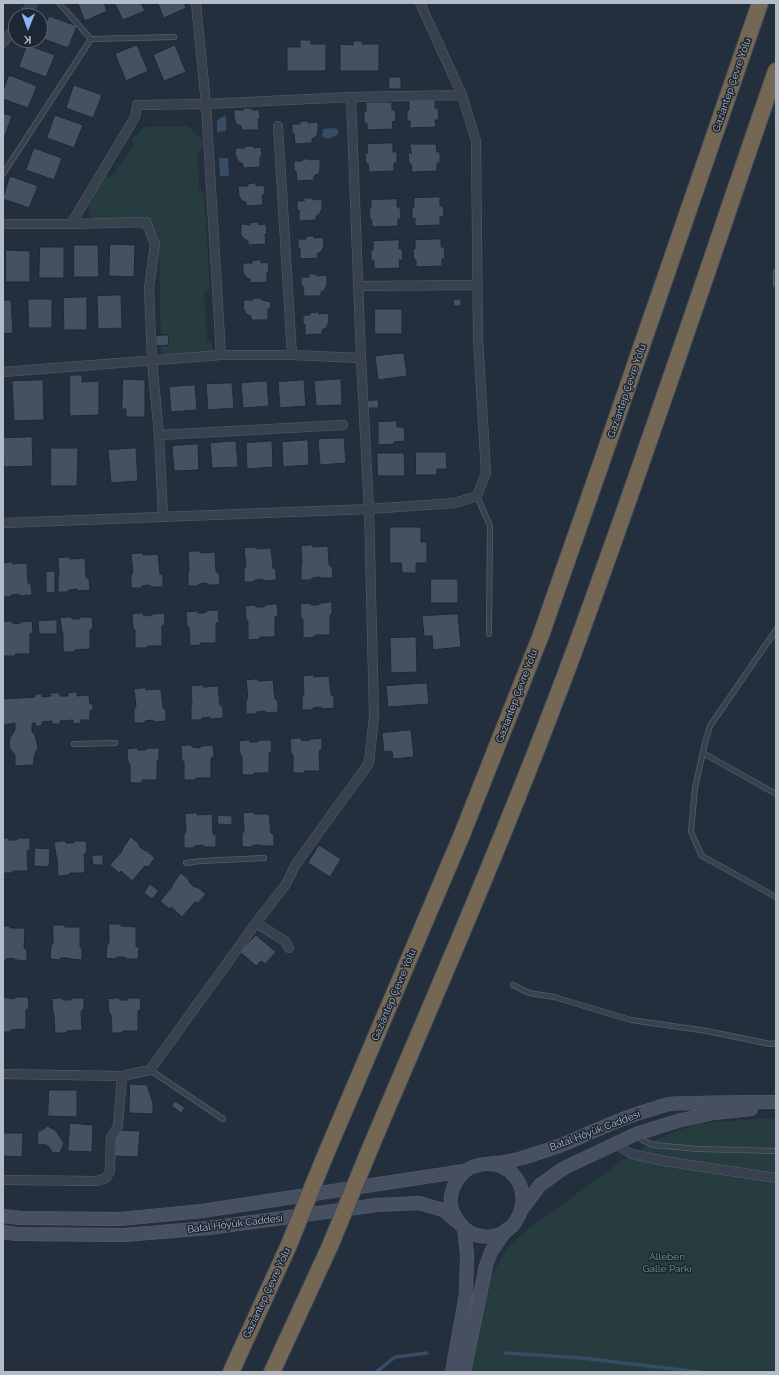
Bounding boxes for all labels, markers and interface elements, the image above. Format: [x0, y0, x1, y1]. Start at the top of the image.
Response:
north arrow [8, 8, 48, 48]
text: K [24, 33, 32, 46]
street label: Gaziantep Çevre Yolu [710, 36, 754, 134]
street label: Gaziantep Çevre Yolu [605, 342, 649, 440]
street label: Gaziantep Çevre Yolu [494, 648, 540, 744]
street label: Gaziantep Çevre Yolu [369, 947, 419, 1043]
street label: Batal Höyük Caddesi [548, 1108, 642, 1154]
street label: Batal Höyük Caddesi [187, 1212, 283, 1236]
street label: Gaziantep Çevre Yolu [241, 1246, 293, 1340]
park label: Alleben Galle Parkı [642, 1251, 692, 1274]

